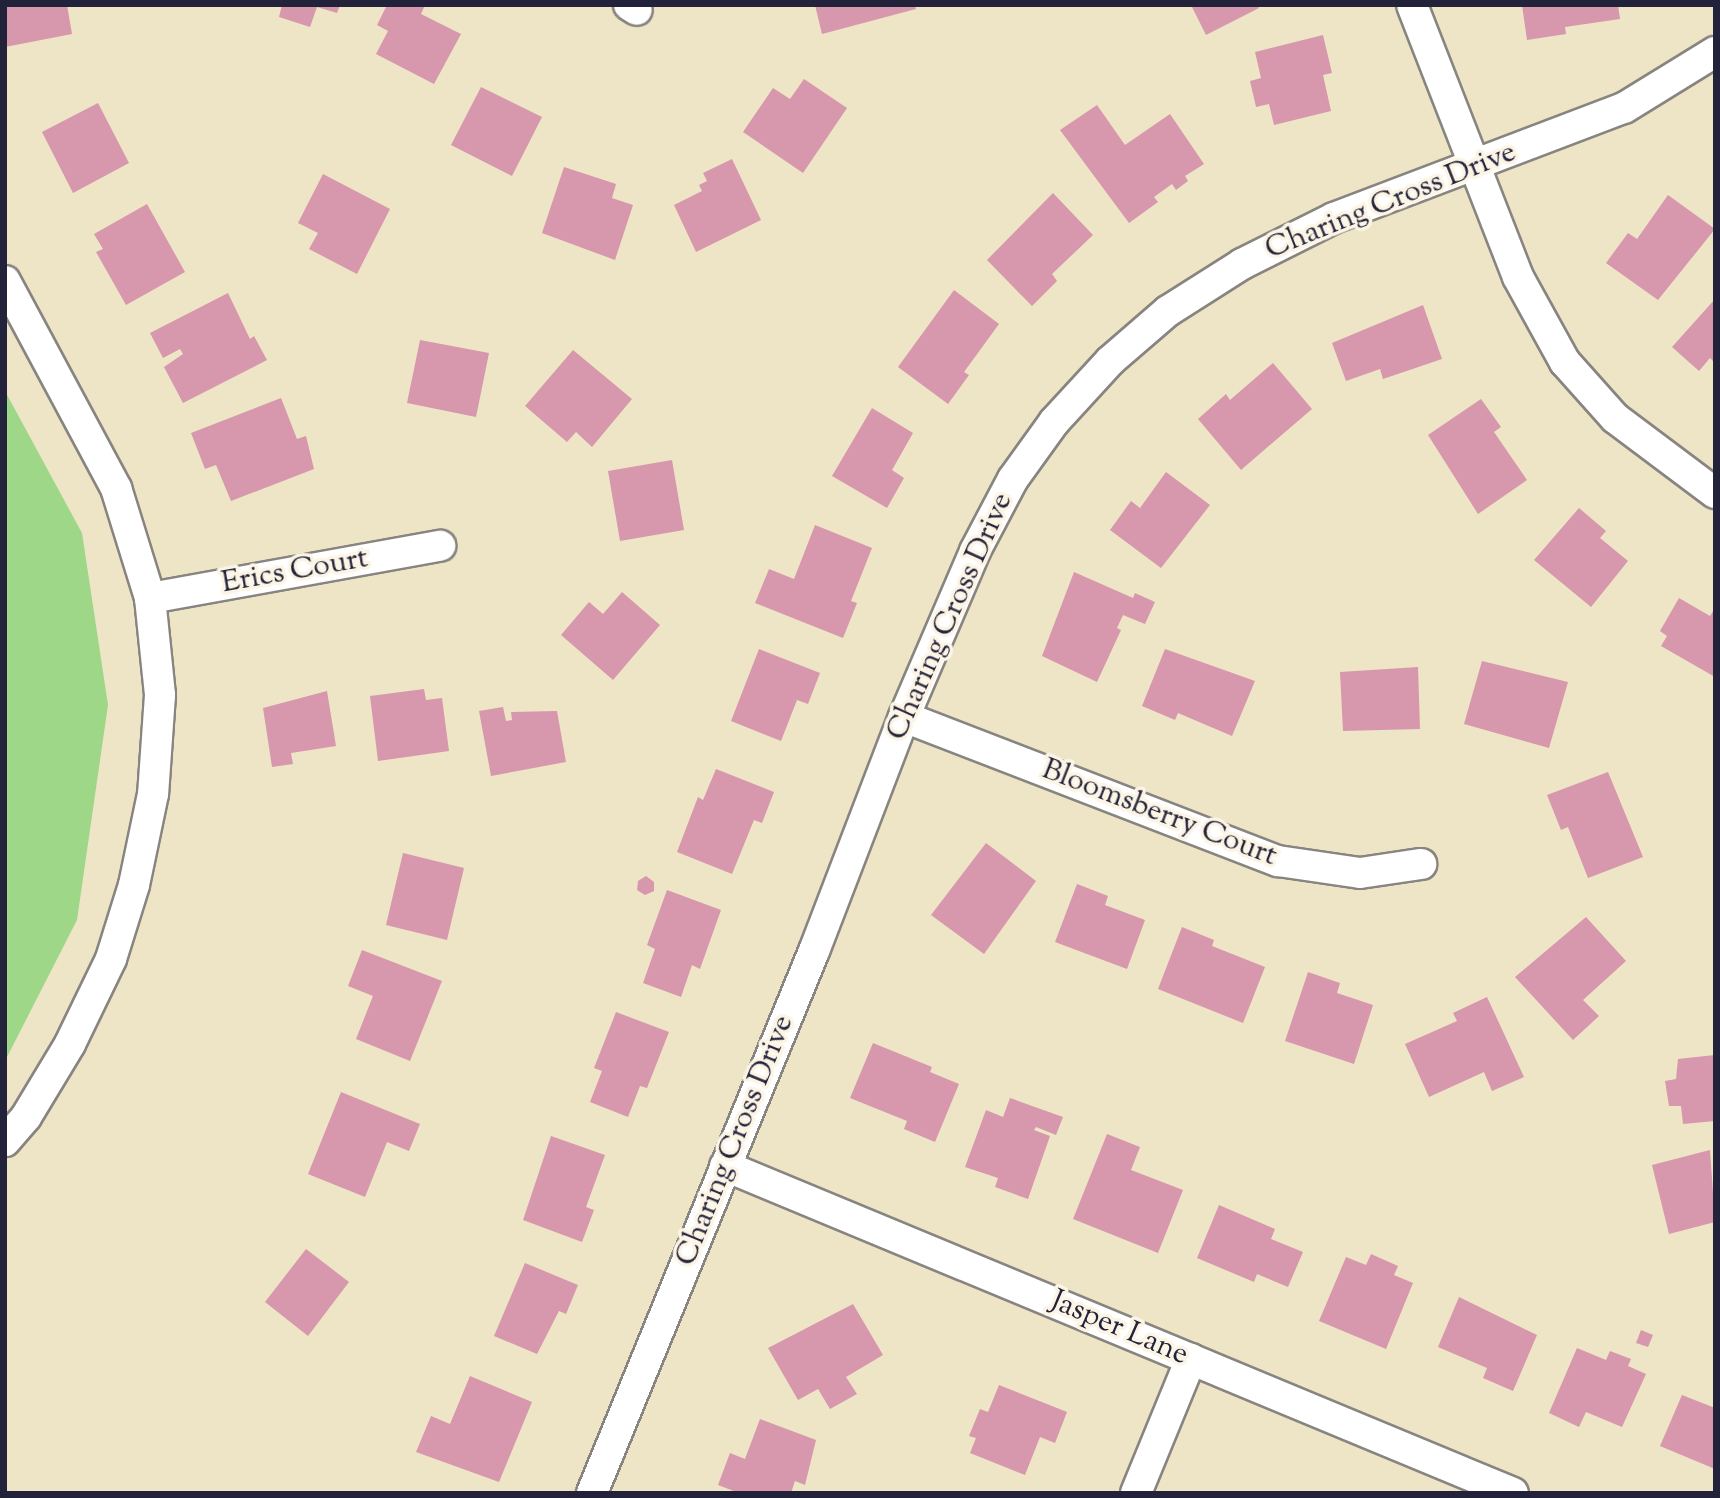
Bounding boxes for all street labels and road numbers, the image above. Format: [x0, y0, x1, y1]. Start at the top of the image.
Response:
street label: Charing Cross Drive [1260, 135, 1522, 269]
street label: Charing Cross Drive [880, 488, 1022, 746]
street label: Erics Court [219, 541, 371, 603]
street label: Bloomsberry Court [1036, 753, 1282, 875]
street label: Charing Cross Drive [669, 1010, 803, 1272]
street label: Jasper Lane [1045, 1284, 1193, 1374]

